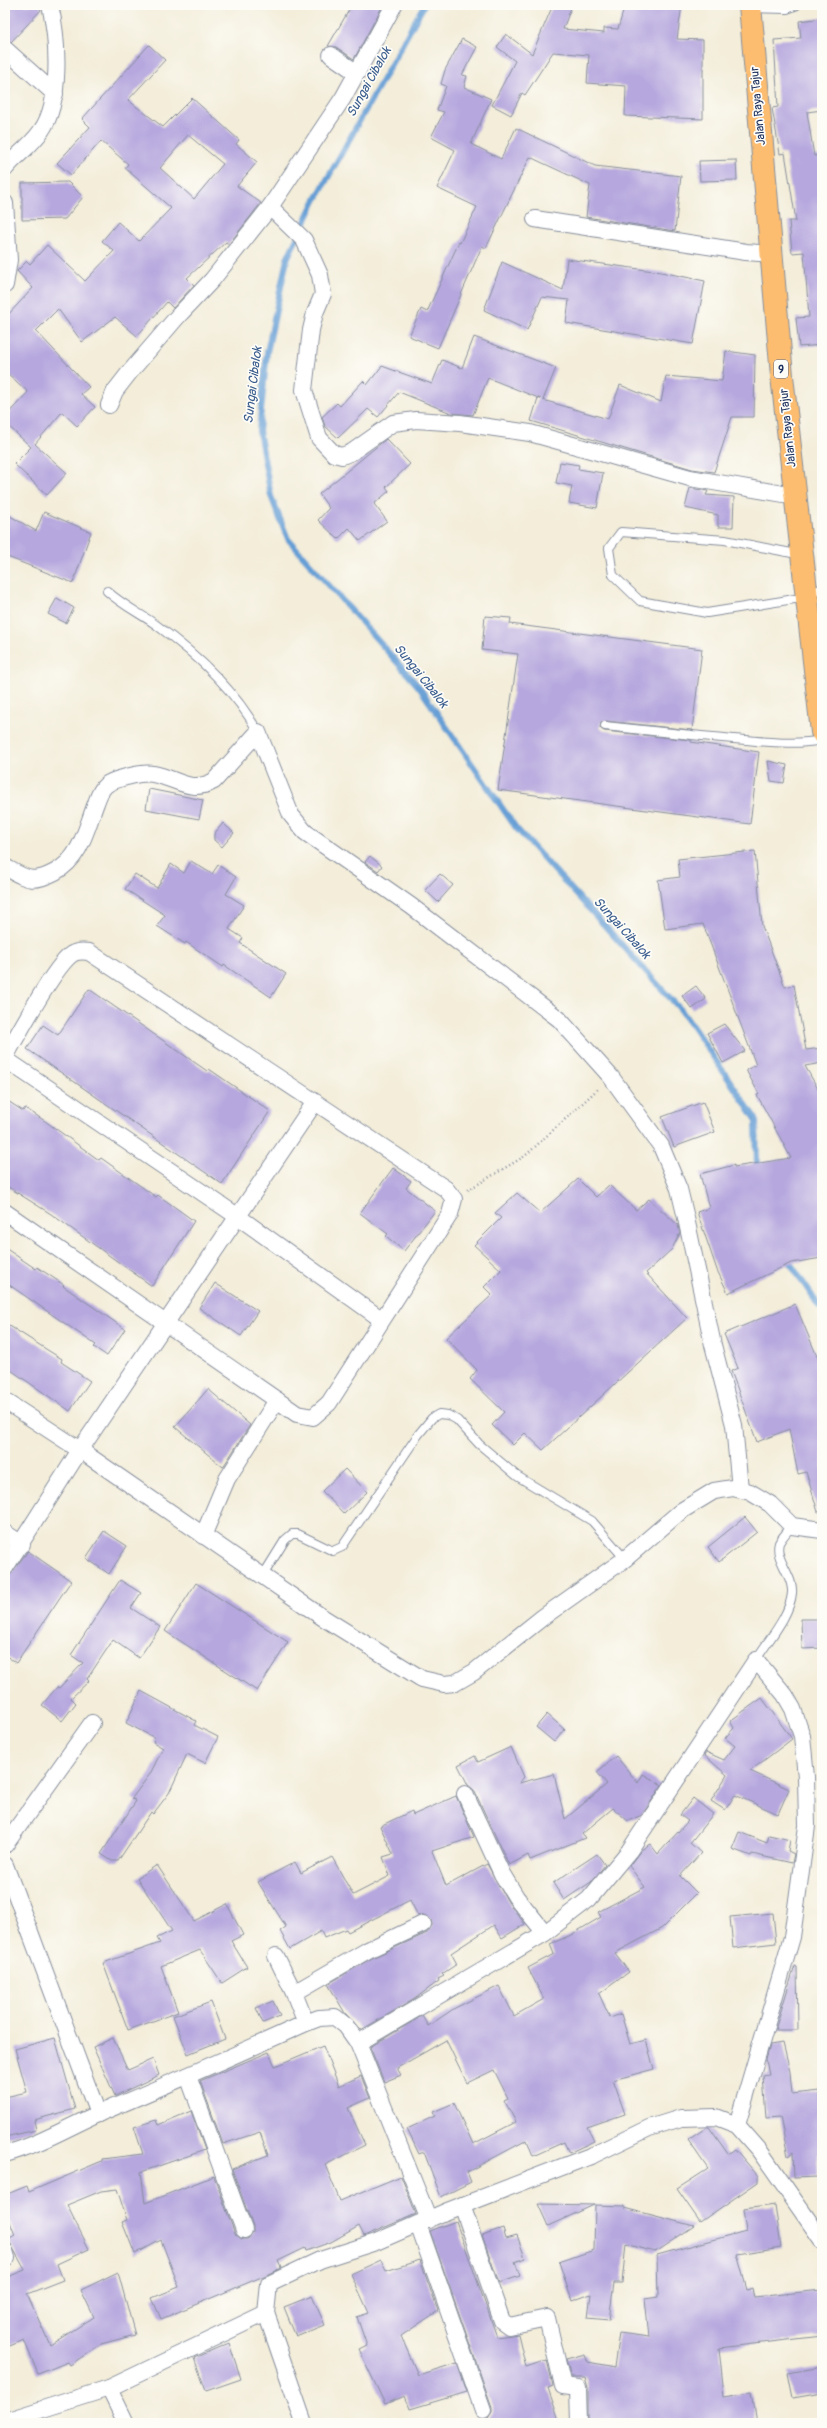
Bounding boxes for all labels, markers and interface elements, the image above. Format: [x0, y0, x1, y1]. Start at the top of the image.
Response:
water label: Sungai Cibalok [343, 43, 396, 120]
street label: Jalan Raya Tajur [747, 65, 769, 146]
water label: Sungai Cibalok [240, 344, 266, 424]
road number: 9 [774, 360, 788, 378]
street label: Jalan Raya Tajur [776, 387, 800, 468]
water label: Sungai Cibalok [390, 641, 453, 712]
water label: Sungai Cibalok [590, 894, 655, 963]

